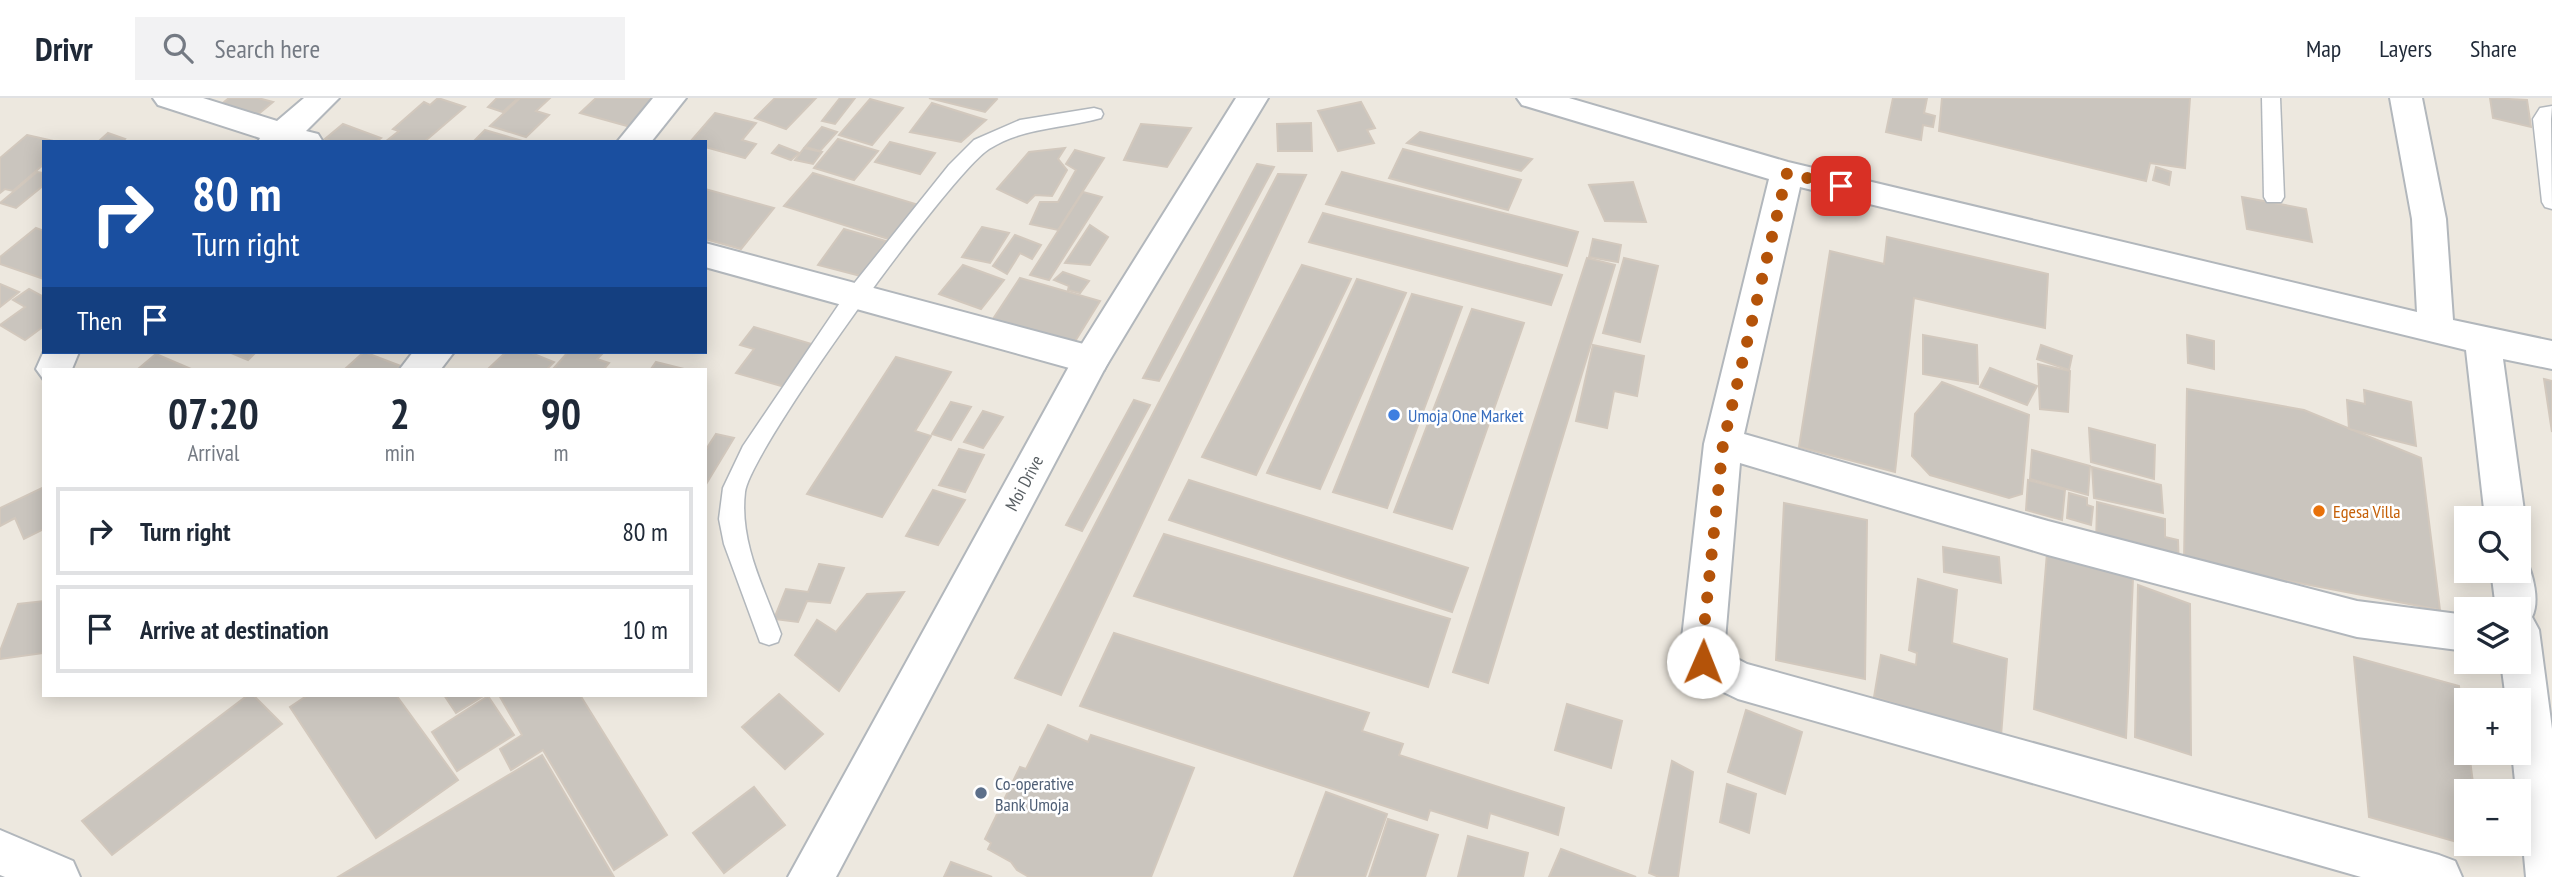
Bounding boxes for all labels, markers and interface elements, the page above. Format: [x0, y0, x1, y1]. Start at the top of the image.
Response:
search box [135, 17, 625, 80]
text: Drivr [35, 27, 93, 70]
icon: search [159, 29, 197, 67]
text: Search here [215, 32, 320, 65]
text: Map [2306, 33, 2341, 64]
text: Layers [2379, 33, 2432, 64]
text: Share [2470, 33, 2517, 64]
pin [1811, 156, 1871, 216]
text: 80 m [192, 161, 281, 225]
icon: arrive [1822, 167, 1860, 205]
icon: right [77, 168, 168, 259]
text: Turn right [192, 223, 300, 265]
icon: arrive [136, 301, 174, 339]
text: Then [77, 304, 122, 337]
text: 07:20 [168, 386, 259, 441]
text: 2 [390, 386, 410, 441]
text: 90 [541, 386, 581, 441]
place label: Umoja One Market [1408, 404, 1524, 427]
marker: Umoja One Market [1386, 407, 1402, 423]
text: Arrival [187, 438, 239, 467]
text: min [385, 438, 415, 467]
text: m [553, 438, 568, 467]
street label: Moi Drive [1000, 451, 1048, 515]
place label: Egesa Villa [2333, 500, 2400, 523]
marker: Egesa Villa [2311, 503, 2327, 519]
map controls [2454, 506, 2531, 856]
button: search [2454, 506, 2531, 583]
icon: right [81, 512, 119, 550]
text: Turn right [140, 515, 231, 548]
text: 80 m [622, 515, 668, 548]
button: layers [2454, 597, 2531, 674]
icon: arrive [81, 610, 119, 648]
text: Arrive at destination [140, 613, 329, 646]
text: 10 m [622, 613, 668, 646]
position arrow [1666, 625, 1740, 699]
button: + [2454, 688, 2531, 765]
place label: Co-operative Bank Umoja [995, 772, 1074, 816]
button: − [2454, 779, 2531, 856]
marker: Co-operative Bank Umoja [973, 785, 989, 801]

